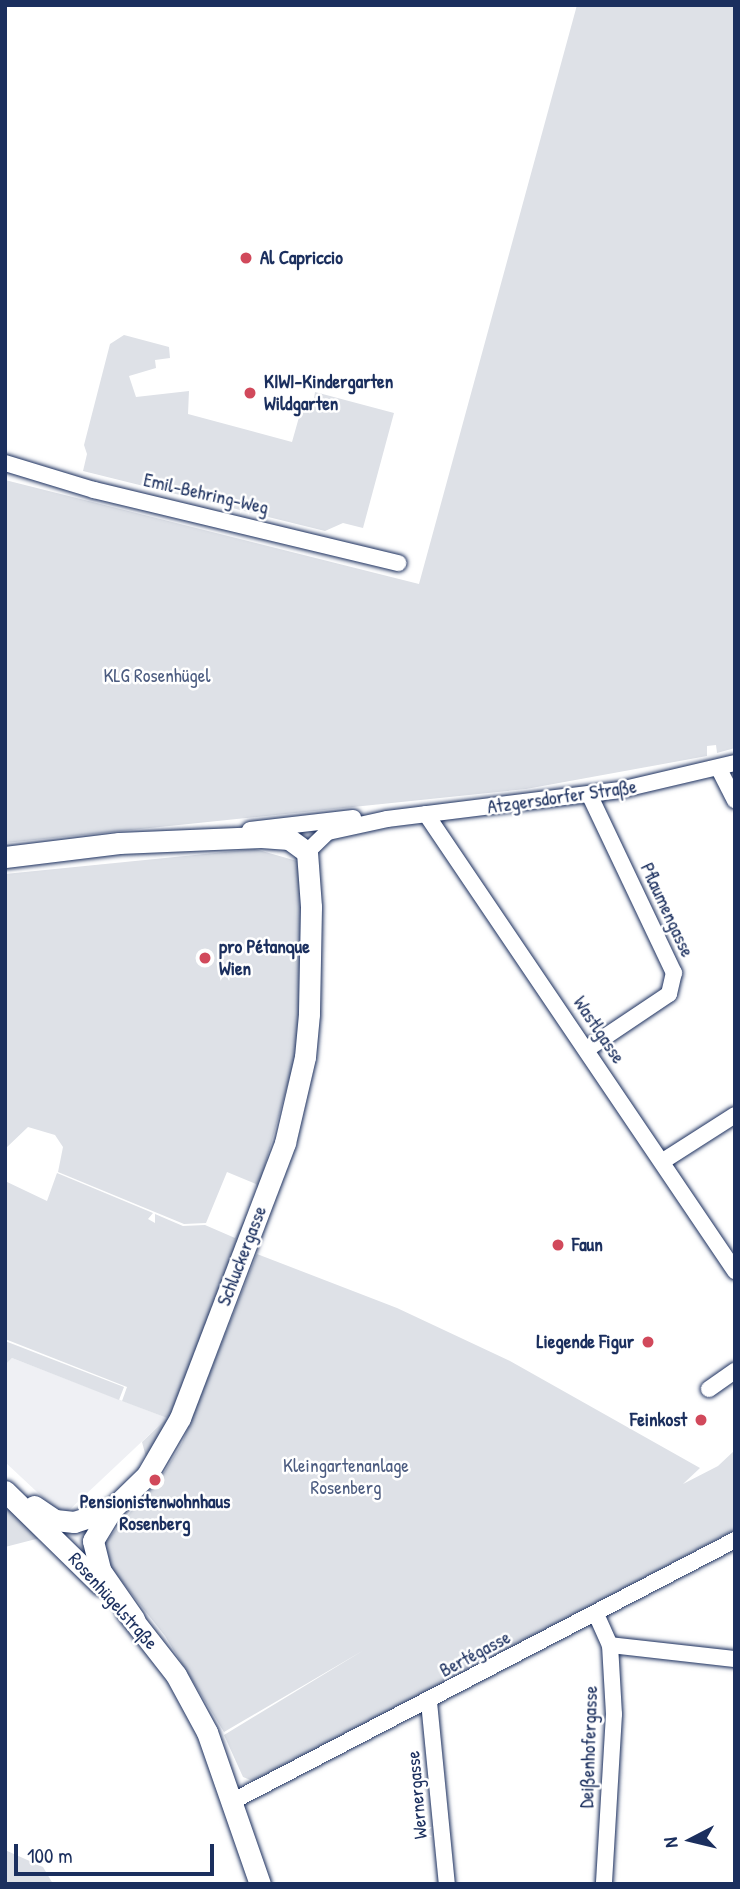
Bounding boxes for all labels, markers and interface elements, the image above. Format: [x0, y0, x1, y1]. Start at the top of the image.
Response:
place label: Al Capriccio [260, 247, 343, 269]
marker: Al Capriccio [238, 250, 254, 266]
place label: KIWI-Kindergarten Wildgarten [264, 371, 393, 415]
marker: KIWI-Kindergarten Wildgarten [242, 385, 258, 401]
street label: Emil-Behring-Weg [141, 469, 271, 519]
park label: KLG Rosenhügel [104, 665, 210, 687]
street label: Atzgersdorfer Straße [486, 775, 638, 819]
street label: Pflaumengasse [635, 859, 699, 961]
place label: pro Pétanque Wien [219, 936, 310, 980]
marker: pro Pétanque Wien [197, 950, 213, 966]
street label: Wastlgasse [568, 992, 630, 1068]
street label: Schluckergasse [213, 1203, 271, 1309]
place label: Faun [572, 1234, 603, 1256]
marker: Faun [550, 1237, 566, 1253]
place label: Liegende Figur [536, 1331, 634, 1353]
marker: Liegende Figur [640, 1334, 656, 1350]
place label: Feinkost [630, 1409, 687, 1431]
marker: Feinkost [693, 1412, 709, 1428]
park label: Kleingartenanlage Rosenberg [283, 1455, 409, 1499]
marker: Pensionistenwohnhaus Rosenberg [147, 1472, 163, 1488]
place label: Pensionistenwohnhaus Rosenberg [80, 1491, 230, 1535]
street label: Rosenhügelstraße [64, 1548, 162, 1654]
street label: Bertégasse [436, 1626, 514, 1682]
street label: Deißenhofergasse [575, 1685, 603, 1809]
street label: Wernergasse [402, 1750, 432, 1840]
north arrow [656, 1805, 726, 1875]
scale bar [18, 1829, 217, 1873]
text: N [657, 1836, 684, 1849]
text: 100 m [27, 1841, 73, 1870]

